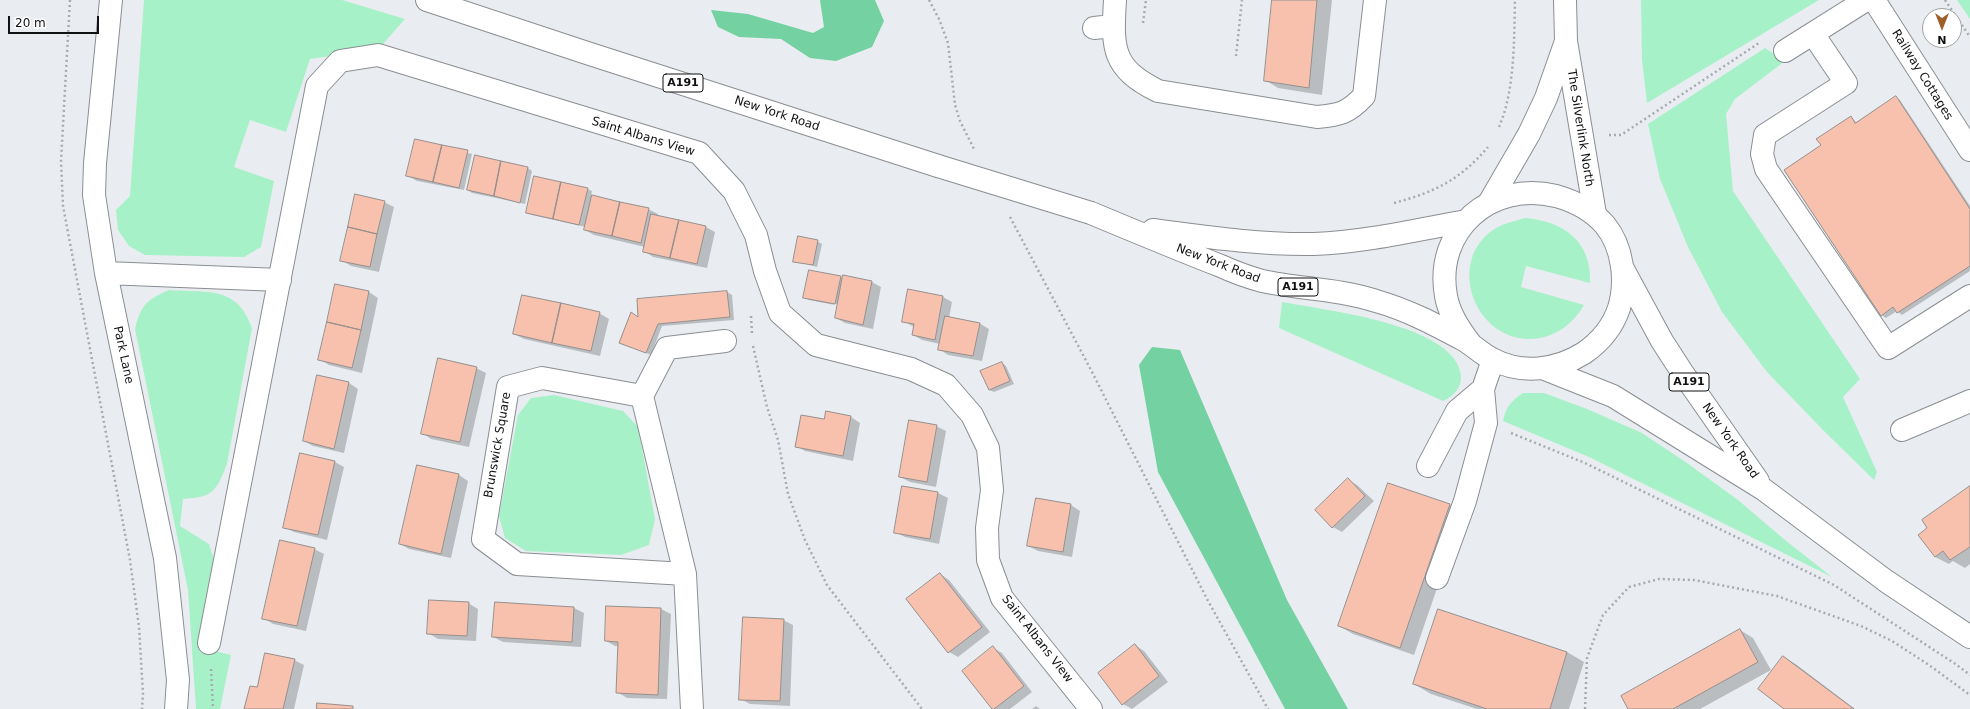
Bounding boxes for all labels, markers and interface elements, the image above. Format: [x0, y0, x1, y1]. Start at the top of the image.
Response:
scale bar [10, 8, 101, 34]
north arrow [1922, 8, 1962, 48]
text: 20 m [15, 16, 46, 30]
street label: Railway Cottages [1888, 27, 1956, 123]
text: N [1937, 33, 1947, 46]
street label: The Silverlink North [1564, 68, 1596, 188]
road number: A191 [663, 74, 703, 92]
street label: New York Road [733, 93, 821, 135]
street label: Saint Albans View [590, 114, 696, 160]
street label: New York Road [1174, 241, 1262, 287]
road number: A191 [1278, 278, 1318, 296]
street label: Park Lane [110, 325, 136, 385]
road number: A191 [1669, 373, 1709, 391]
street label: Brunswick Square [482, 391, 514, 499]
street label: New York Road [1699, 400, 1761, 482]
street label: Saint Albans View [998, 592, 1076, 686]

